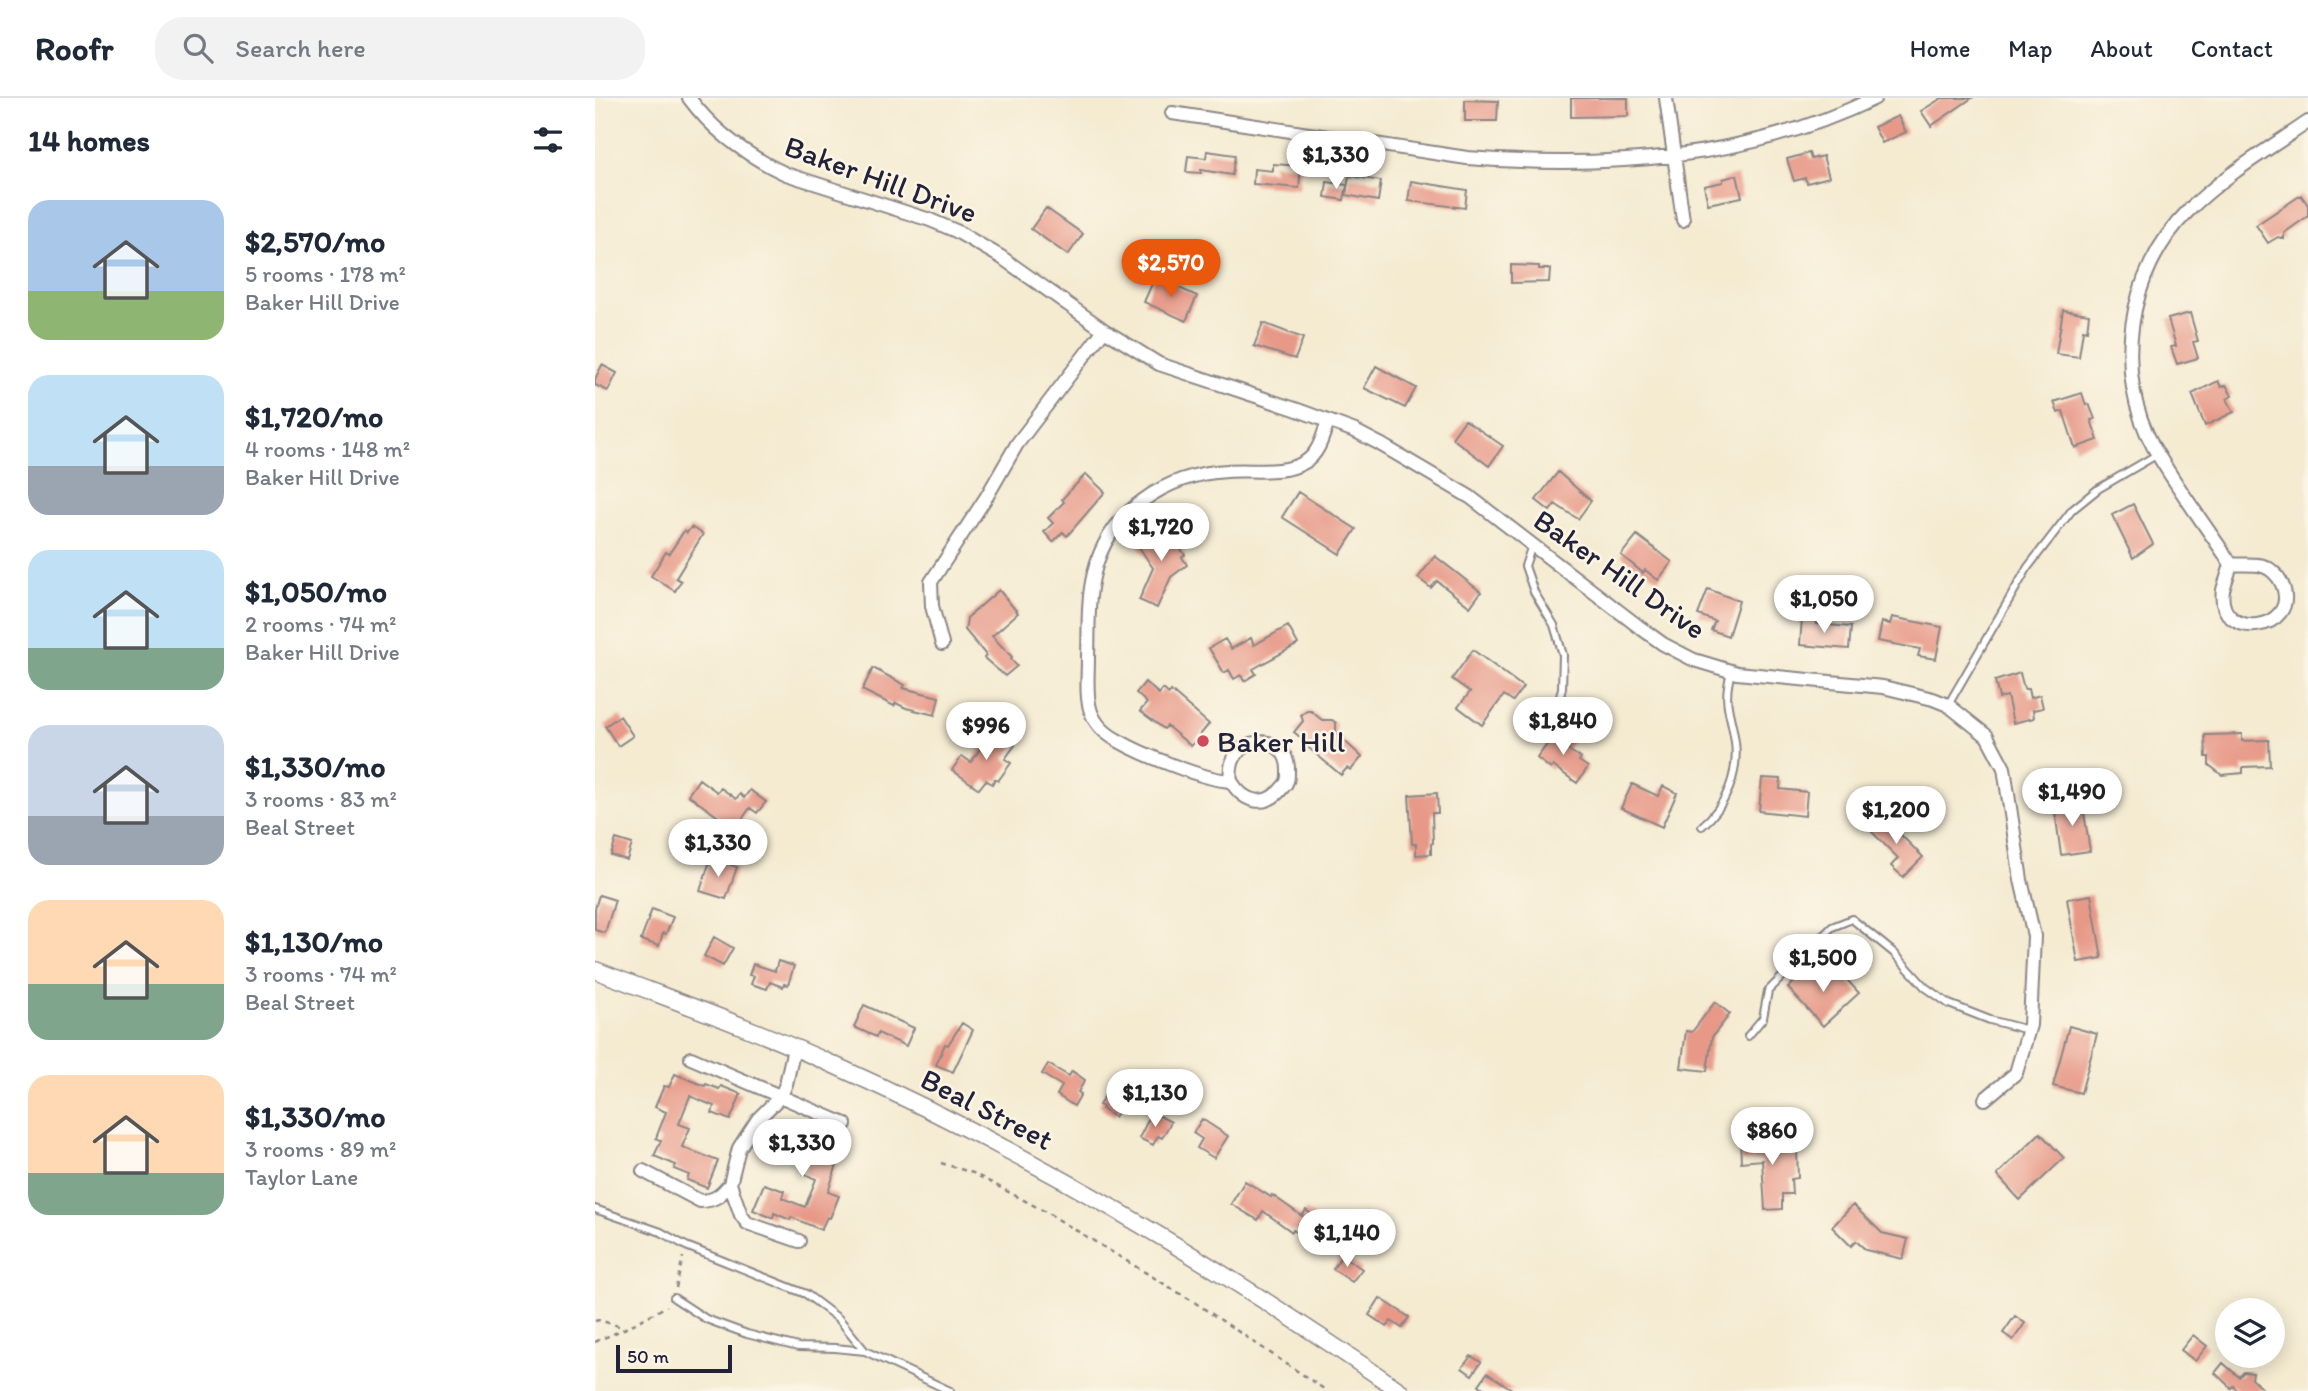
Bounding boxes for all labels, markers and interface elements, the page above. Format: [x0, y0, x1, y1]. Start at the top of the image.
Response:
search box [155, 17, 645, 80]
text: Roofr [35, 29, 113, 68]
icon: search [179, 29, 217, 67]
text: Search here [235, 32, 366, 64]
text: Home [1910, 34, 1970, 63]
text: Map [2008, 34, 2052, 63]
text: About [2090, 34, 2153, 63]
text: Contact [2191, 34, 2273, 63]
icon: filters [529, 121, 567, 159]
text: 14 homes [28, 122, 150, 159]
street label: Baker Hill Drive [780, 127, 982, 231]
pin: $1,330 [1279, 132, 1393, 191]
text: $1,330 [1302, 140, 1370, 168]
text: $2,570/mo [245, 223, 385, 260]
icon: home [84, 228, 168, 312]
pin: $2,570 [1114, 240, 1228, 299]
text: $2,570 [1138, 248, 1204, 276]
text: 5 rooms · 178 m² [245, 260, 406, 288]
text: Baker Hill Drive [245, 288, 400, 316]
text: $1,720/mo [245, 398, 383, 435]
icon: home [84, 403, 168, 487]
text: 4 rooms · 148 m² [245, 435, 410, 463]
text: Baker Hill Drive [245, 463, 400, 491]
street label: Baker Hill Drive [1527, 501, 1713, 647]
pin: $1,720 [1104, 504, 1218, 563]
text: $1,720 [1128, 512, 1194, 540]
text: $1,050/mo [245, 573, 387, 610]
pin: $1,050 [1767, 575, 1881, 635]
icon: home [84, 578, 168, 662]
text: $1,050 [1790, 584, 1858, 612]
text: 2 rooms · 74 m² [245, 610, 397, 638]
text: Baker Hill Drive [245, 638, 400, 666]
pin: $1,840 [1506, 698, 1620, 757]
pin: $996 [945, 702, 1027, 762]
text: $1,840 [1529, 706, 1597, 734]
text: $996 [962, 711, 1010, 739]
place label: Baker Hill [1217, 723, 1346, 760]
marker: Baker Hill [1195, 733, 1211, 749]
text: $1,330/mo [245, 748, 386, 785]
icon: home [84, 753, 168, 837]
pin: $1,490 [2015, 768, 2129, 828]
text: $1,490 [2038, 777, 2106, 805]
text: 3 rooms · 83 m² [245, 785, 397, 813]
pin: $1,200 [1839, 786, 1953, 846]
text: $1,200 [1862, 795, 1930, 823]
text: Beal Street [245, 813, 355, 841]
pin: $1,330 [661, 820, 775, 879]
text: $1,330 [684, 828, 752, 856]
text: $1,130/mo [245, 923, 383, 960]
icon: home [84, 928, 168, 1012]
pin: $1,500 [1766, 934, 1880, 994]
text: $1,500 [1789, 943, 1857, 971]
text: 3 rooms · 74 m² [245, 960, 397, 988]
text: Beal Street [245, 988, 355, 1016]
street label: Beal Street [915, 1060, 1059, 1158]
pin: $1,130 [1098, 1070, 1212, 1129]
text: $1,130 [1122, 1078, 1188, 1106]
text: $1,330/mo [245, 1098, 386, 1135]
icon: home [84, 1103, 168, 1187]
pin: $860 [1731, 1108, 1813, 1167]
text: $860 [1747, 1116, 1797, 1144]
pin: $1,330 [745, 1119, 859, 1179]
text: $1,330 [768, 1128, 836, 1156]
text: 3 rooms · 89 m² [245, 1135, 396, 1163]
text: Taylor Lane [245, 1163, 358, 1191]
pin: $1,140 [1290, 1210, 1404, 1269]
text: $1,140 [1314, 1218, 1380, 1246]
map controls [2215, 1298, 2285, 1368]
button: layers [2215, 1298, 2285, 1368]
scale bar [616, 1342, 731, 1374]
text: 50 m [627, 1345, 669, 1368]

